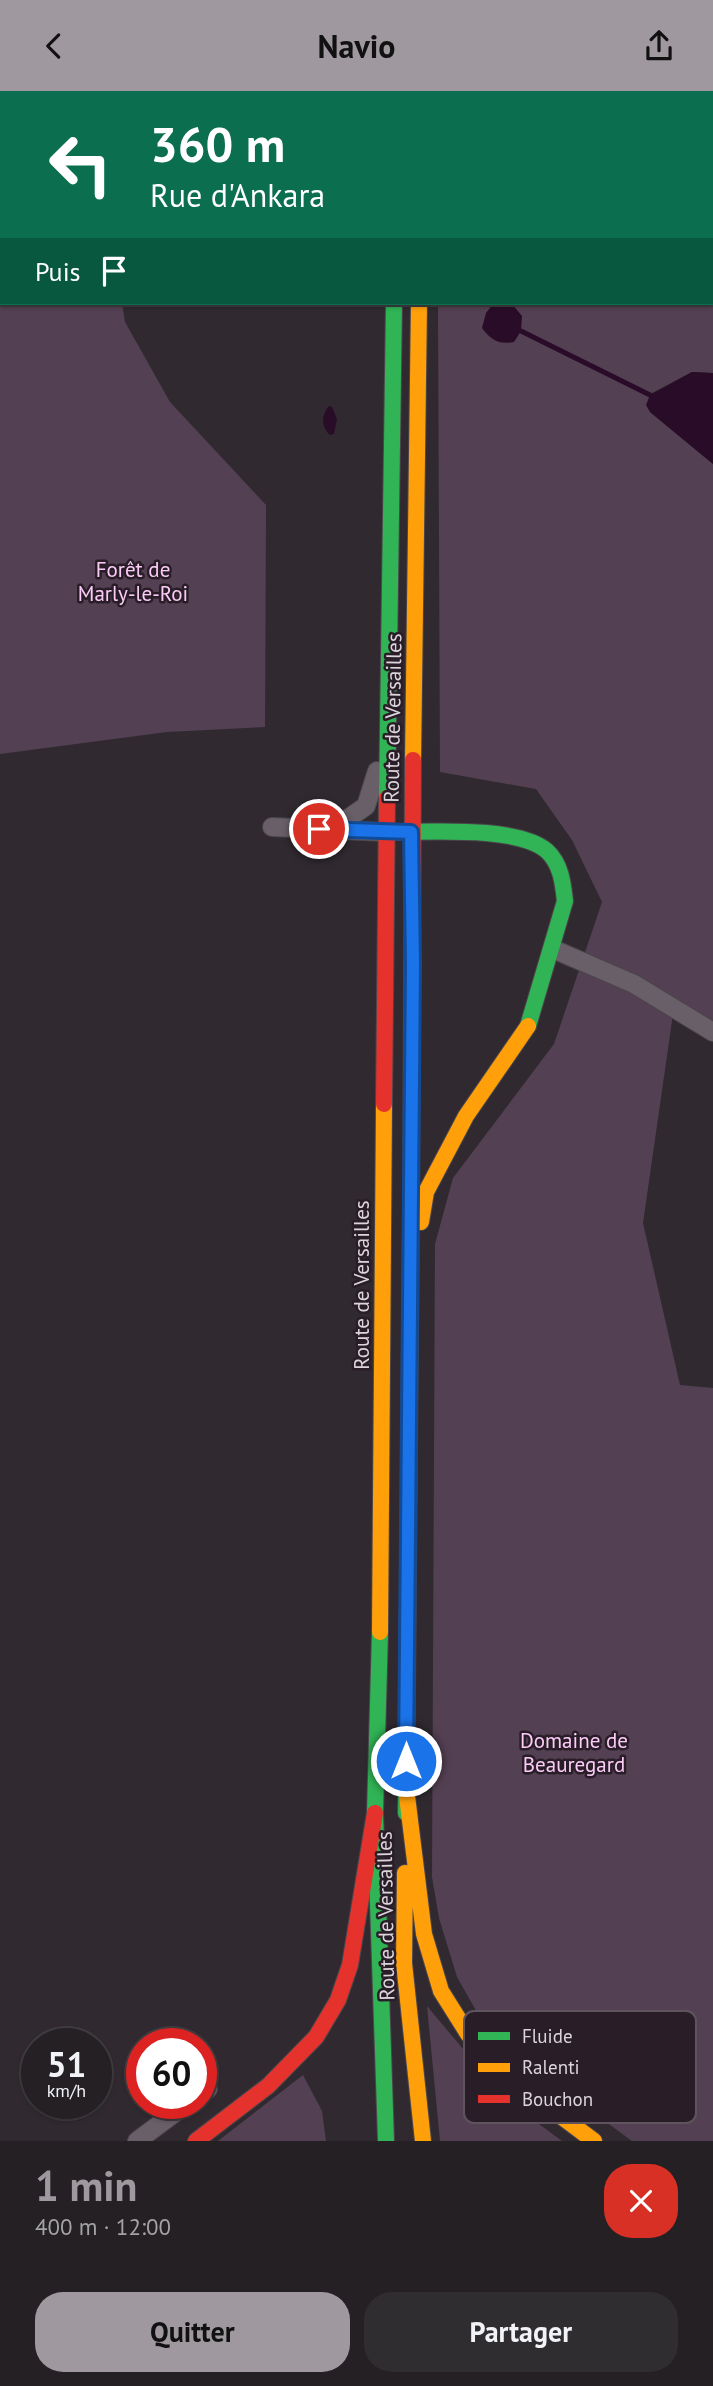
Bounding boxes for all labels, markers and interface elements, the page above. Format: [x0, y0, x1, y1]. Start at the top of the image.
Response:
text: Navio [318, 25, 395, 67]
icon: back [35, 27, 73, 65]
icon: share [640, 27, 678, 65]
text: 360 m [150, 112, 285, 176]
icon: left [35, 119, 126, 210]
text: Rue d'Ankara [150, 174, 325, 216]
icon: arrive [95, 252, 133, 290]
text: Puis [35, 255, 81, 288]
park label: Forêt de Marly-le-Roi [78, 556, 188, 607]
street label: Route de Versailles [378, 633, 407, 803]
pin [289, 799, 349, 859]
icon: arrive [300, 810, 338, 848]
street label: Route de Versailles [348, 1200, 375, 1370]
position arrow [369, 1724, 443, 1798]
park label: Domaine de Beauregard [520, 1727, 628, 1778]
street label: Route de Versailles [371, 1831, 400, 2001]
legend [464, 2011, 696, 2123]
text: Fluide [522, 2024, 573, 2048]
speed limit sign: 60 [126, 2028, 217, 2119]
text: 51 [47, 2041, 86, 2087]
text: Ralenti [522, 2055, 580, 2079]
text: km/h [47, 2079, 86, 2102]
text: Bouchon [522, 2087, 593, 2111]
text: 1 min [35, 2158, 137, 2213]
button: close [604, 2164, 678, 2238]
text: 400 m · 12:00 [35, 2212, 171, 2241]
button: Quitter [35, 2292, 350, 2372]
button: Partager [364, 2292, 678, 2372]

